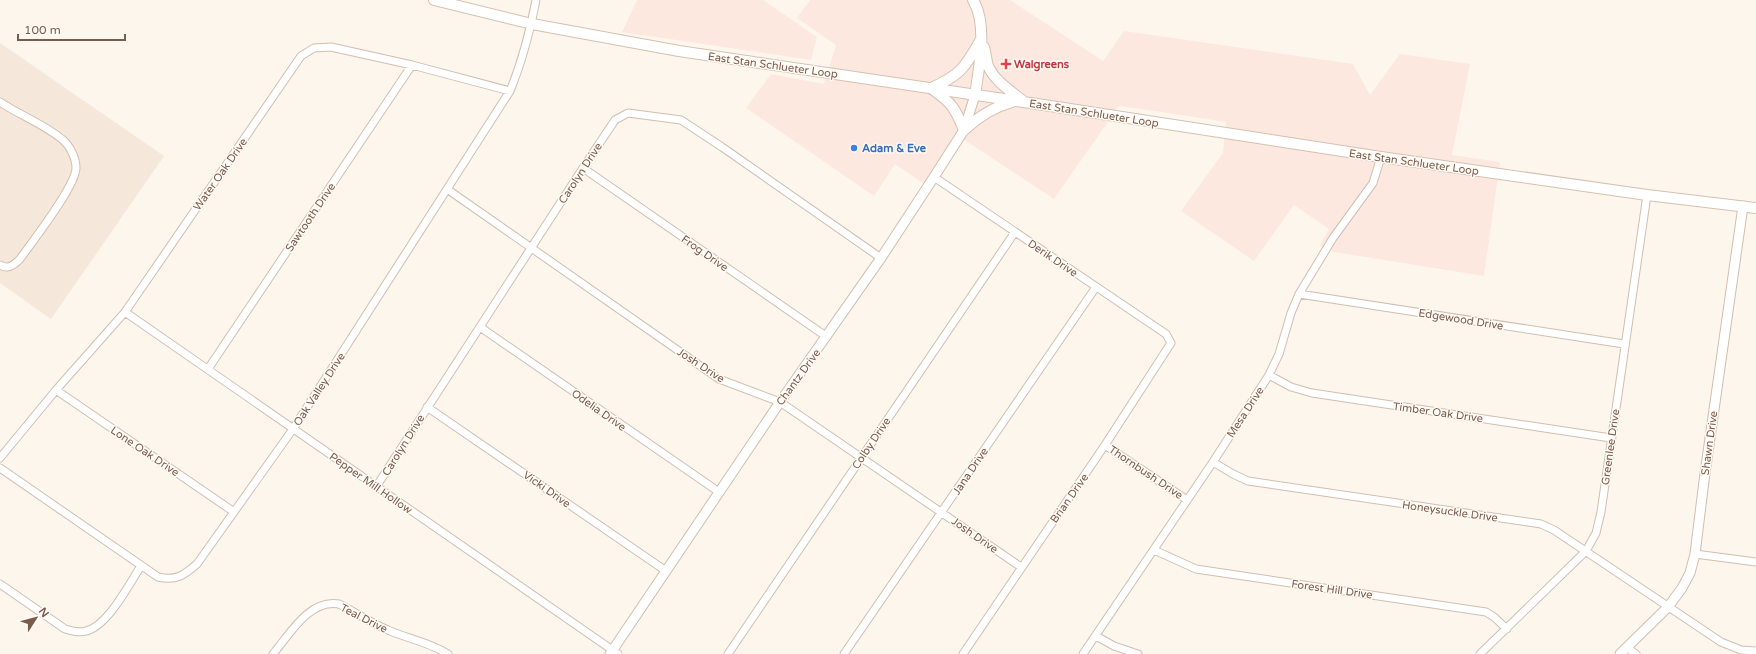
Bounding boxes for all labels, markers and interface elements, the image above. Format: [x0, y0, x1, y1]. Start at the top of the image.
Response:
scale bar [18, 16, 125, 42]
text: 100 m [24, 23, 61, 37]
street label: East Stan Schlueter Loop [707, 50, 839, 81]
place label: Walgreens [1014, 58, 1070, 72]
marker: Walgreens [1001, 59, 1011, 69]
street label: East Stan Schlueter Loop [1028, 97, 1160, 130]
street label: Water Oak Drive [191, 136, 250, 213]
street label: Carolyn Drive [556, 140, 605, 206]
place label: Adam & Eve [862, 142, 927, 155]
marker: Adam & Eve [849, 143, 859, 153]
street label: East Stan Schlueter Loop [1348, 147, 1480, 178]
street label: Sawtooth Drive [283, 180, 338, 254]
street label: Frog Drive [679, 233, 731, 274]
street label: Derik Drive [1025, 237, 1080, 280]
street label: Edgewood Drive [1418, 306, 1504, 333]
street label: Josh Drive [675, 345, 727, 386]
street label: Chantz Drive [774, 346, 823, 408]
street label: Oak Valley Drive [291, 350, 348, 428]
street label: Mesa Drive [1224, 384, 1267, 440]
street label: Odelia Drive [569, 387, 628, 434]
street label: Timber Oak Drive [1392, 400, 1484, 425]
street label: Greenlee Drive [1599, 408, 1622, 486]
street label: Shawn Drive [1699, 410, 1720, 476]
street label: Carolyn Drive [379, 412, 427, 478]
street label: Colby Drive [849, 415, 893, 472]
street label: Lone Oak Drive [108, 424, 181, 479]
street label: Thornbush Drive [1106, 443, 1185, 502]
street label: Jana Drive [950, 445, 991, 497]
street label: Pepper Mill Hollow [327, 450, 415, 517]
street label: Vicki Drive [521, 468, 573, 510]
street label: Brian Drive [1048, 471, 1091, 526]
street label: Honeysuckle Drive [1401, 498, 1499, 525]
street label: Josh Drive [949, 515, 1000, 556]
street label: Forest Hill Drive [1290, 577, 1373, 602]
north arrow [16, 598, 56, 638]
street label: Teal Drive [338, 601, 389, 636]
text: N [36, 605, 52, 620]

